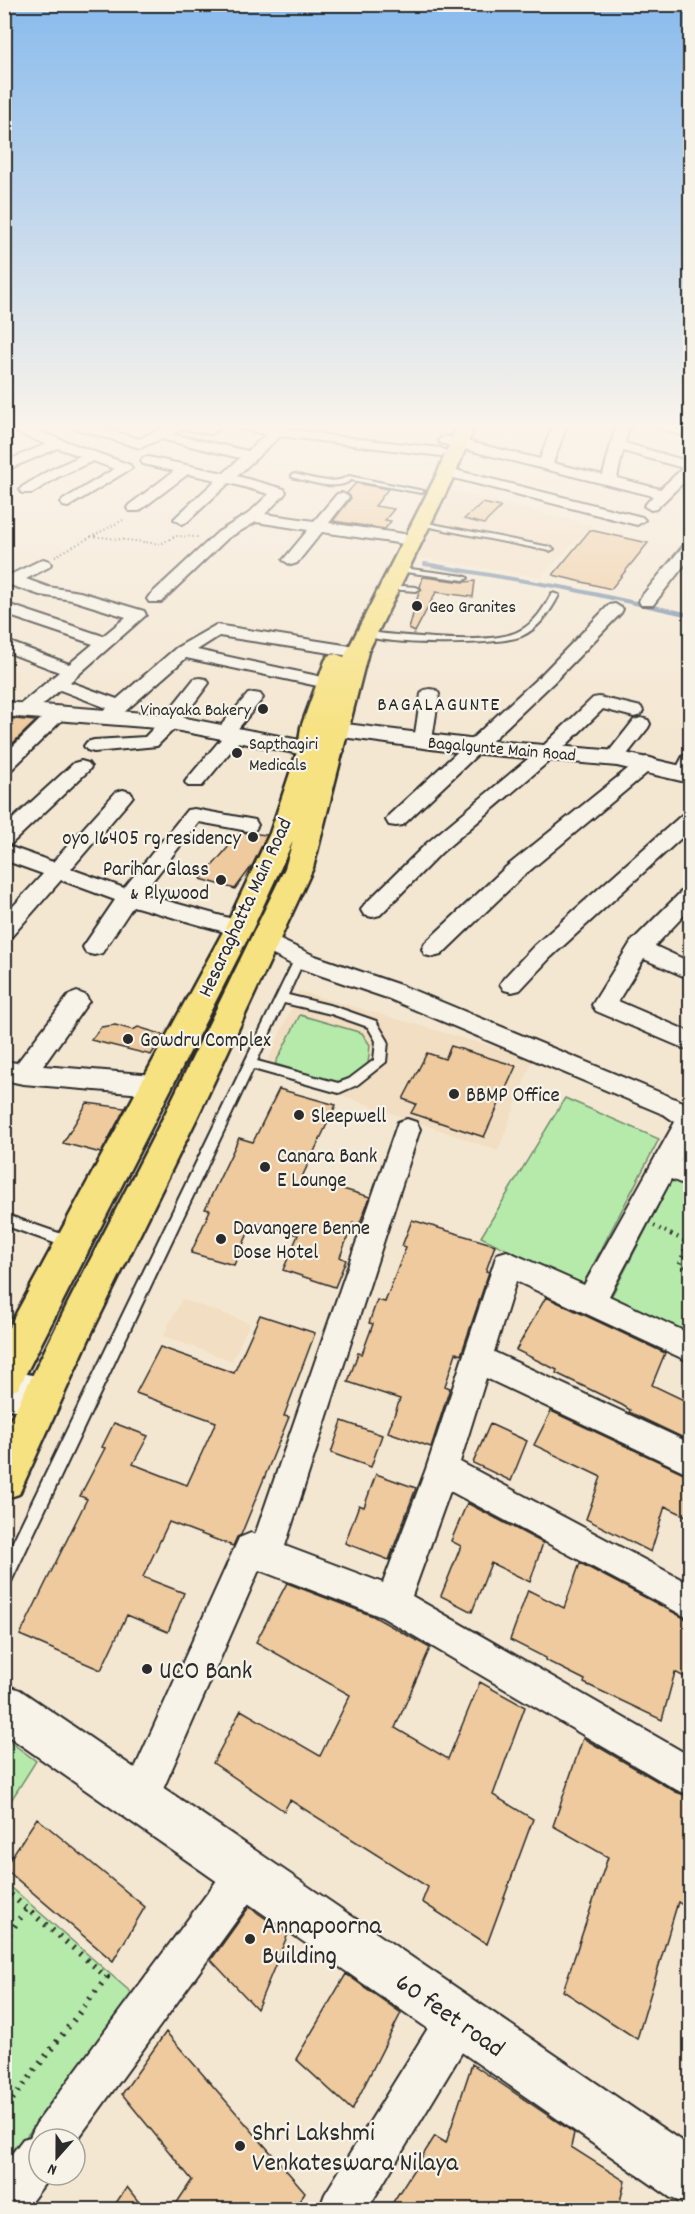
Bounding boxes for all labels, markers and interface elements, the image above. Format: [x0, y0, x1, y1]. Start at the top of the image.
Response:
place label: Geo Granites [429, 596, 516, 621]
marker: Geo Granites [410, 599, 424, 613]
district label: BAGALAGUNTE [377, 692, 501, 720]
place label: Vinayaka Bakery [140, 699, 252, 724]
marker: Vinayaka Bakery [256, 702, 270, 716]
street label: Bagalgunte Main Road [427, 732, 577, 769]
place label: Sapthagiri Medicals [249, 733, 318, 779]
marker: Sapthagiri Medicals [230, 746, 244, 760]
street label: Hesaraghatta Main Road [192, 814, 302, 1003]
place label: oyo 16405 rg residency [62, 825, 241, 855]
marker: oyo 16405 rg residency [246, 830, 260, 844]
place label: Parihar Glass & Plywood [103, 856, 209, 910]
marker: Parihar Glass & Plywood [214, 873, 228, 887]
place label: Gowdru Complex [140, 1027, 271, 1057]
marker: Gowdru Complex [121, 1032, 135, 1046]
place label: BBMP Office [466, 1082, 560, 1112]
marker: BBMP Office [447, 1087, 461, 1101]
place label: Sleepwell [311, 1103, 386, 1133]
marker: Sleepwell [292, 1108, 306, 1122]
place label: Canara Bank E Lounge [277, 1143, 377, 1197]
marker: Canara Bank E Lounge [258, 1160, 272, 1174]
place label: Davangere Benne Dose Hotel [233, 1215, 370, 1269]
marker: Davangere Benne Dose Hotel [214, 1232, 228, 1246]
place label: UCO Bank [159, 1654, 252, 1691]
marker: UCO Bank [140, 1662, 154, 1676]
place label: Annapoorna Building [262, 1909, 382, 1976]
marker: Annapoorna Building [243, 1932, 257, 1946]
street label: 60 feet road [387, 1966, 511, 2068]
place label: Shri Lakshmi Venkateswara Nilaya [252, 2116, 459, 2183]
north arrow [27, 2127, 87, 2187]
marker: Shri Lakshmi Venkateswara Nilaya [233, 2139, 247, 2153]
text: N [45, 2156, 60, 2181]

